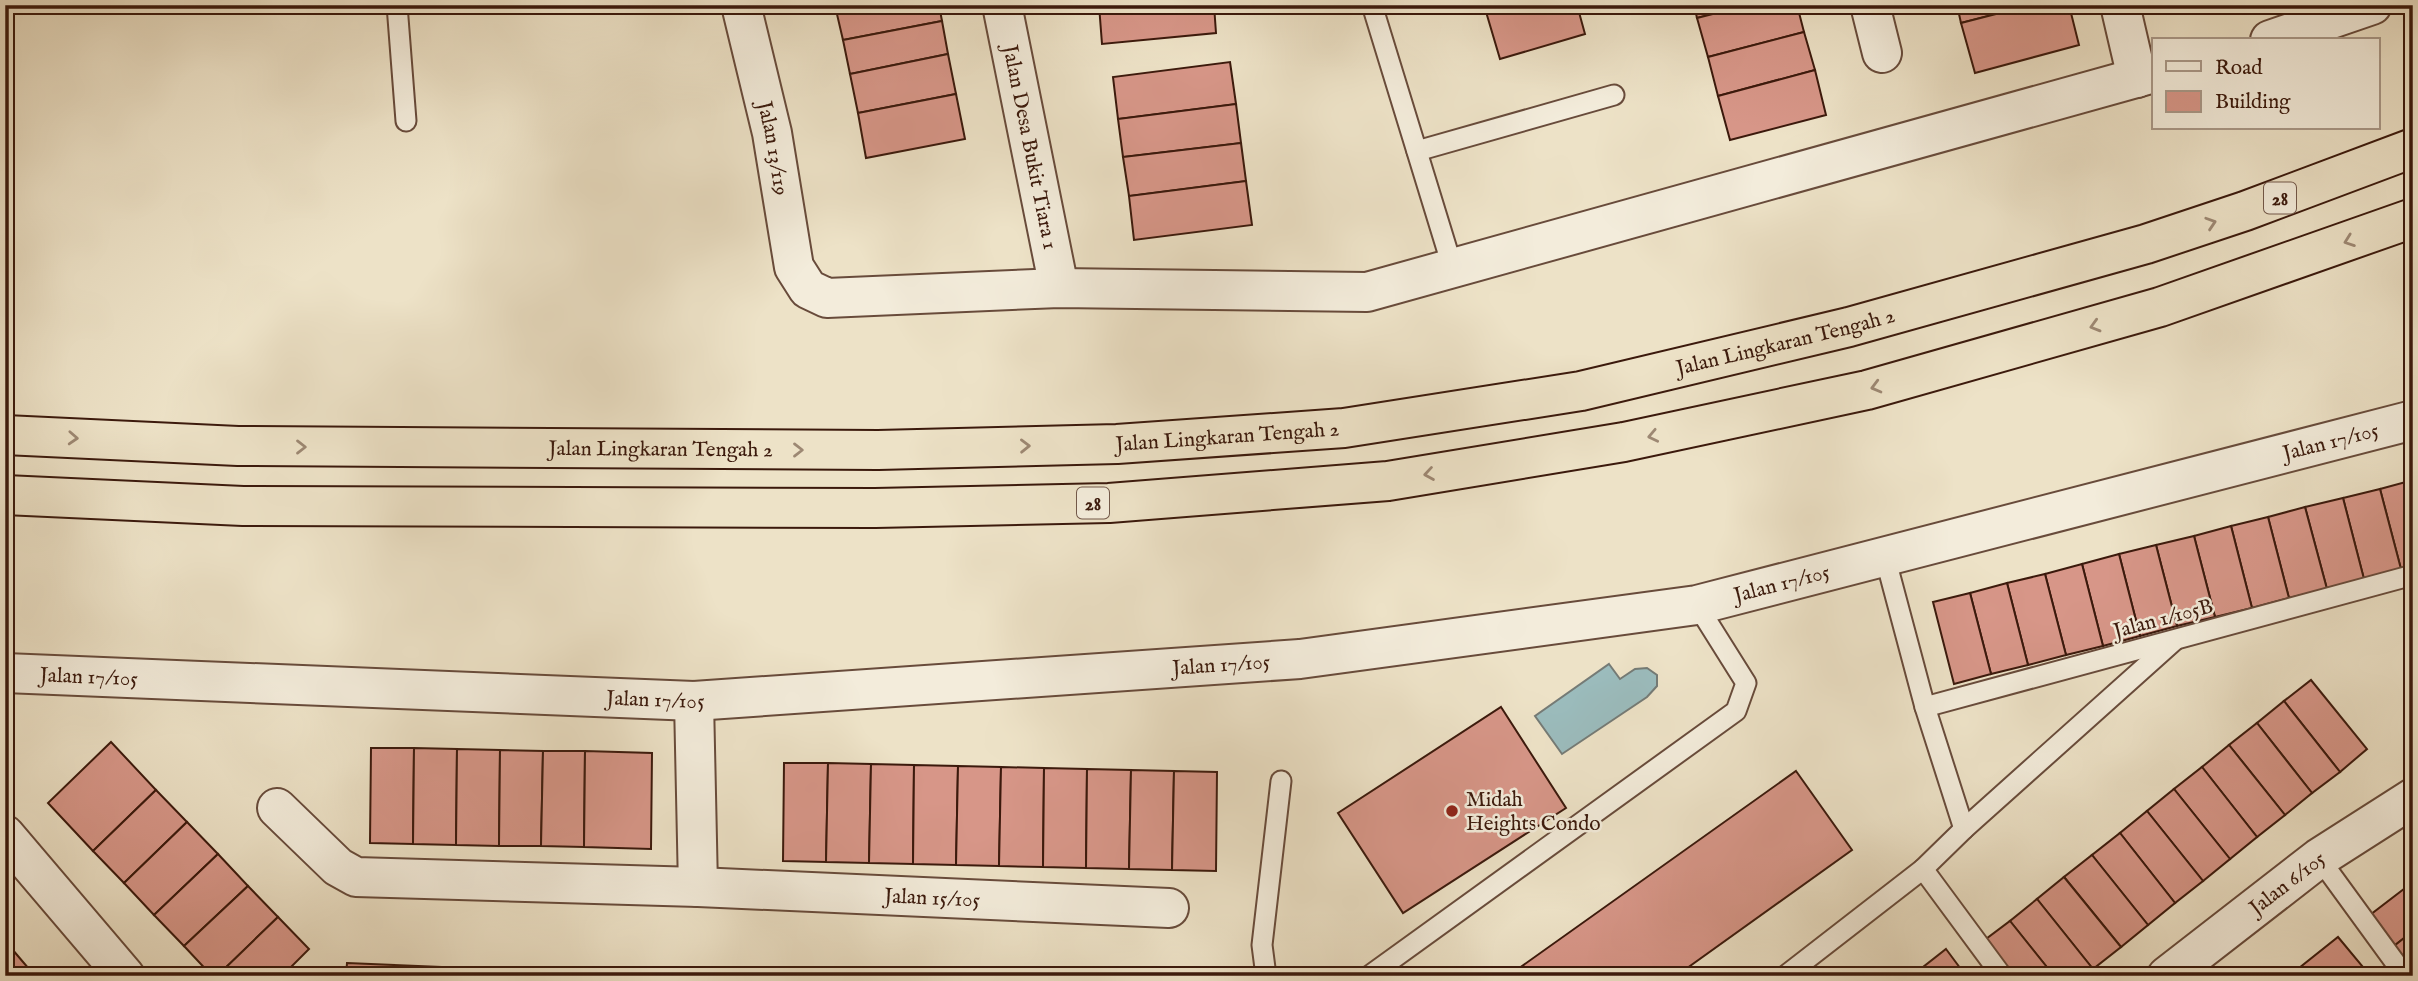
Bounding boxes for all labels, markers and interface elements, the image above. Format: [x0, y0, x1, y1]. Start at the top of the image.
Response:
legend [2152, 38, 2380, 130]
street label: Jalan Desa Bukit Tiara 1 [995, 41, 1063, 252]
text: Road [2215, 55, 2263, 82]
text: Building [2215, 89, 2291, 116]
street label: Jalan 13/119 [749, 97, 794, 198]
road number: 28 [2264, 182, 2296, 214]
one-way arrow [2204, 216, 2216, 231]
one-way arrow [2343, 233, 2355, 247]
street label: Jalan Lingkaran Tengah 2 [1672, 303, 1898, 383]
one-way arrow [2089, 317, 2101, 332]
one-way arrow [1870, 379, 1882, 393]
street label: Jalan Lingkaran Tengah 2 [1113, 416, 1340, 459]
street label: Jalan 17/105 [2278, 417, 2382, 469]
one-way arrow [1647, 427, 1659, 442]
one-way arrow [68, 431, 79, 446]
street label: Jalan Lingkaran Tengah 2 [547, 436, 773, 464]
one-way arrow [295, 439, 306, 454]
one-way arrow [1020, 439, 1031, 454]
one-way arrow [792, 442, 803, 457]
one-way arrow [1423, 466, 1435, 481]
road number: 28 [1077, 488, 1109, 518]
street label: Jalan 17/105 [1729, 559, 1833, 610]
street label: Jalan 1/105B [2109, 593, 2216, 646]
street label: Jalan 17/105 [1169, 649, 1272, 683]
street label: Jalan 17/105 [37, 662, 139, 693]
street label: Jalan 17/105 [604, 685, 706, 716]
place label: Midah Heights Condo [1466, 787, 1601, 838]
marker: Midah Heights Condo [1444, 803, 1460, 819]
street label: Jalan 6/105 [2243, 845, 2331, 923]
street label: Jalan 15/105 [882, 883, 981, 915]

